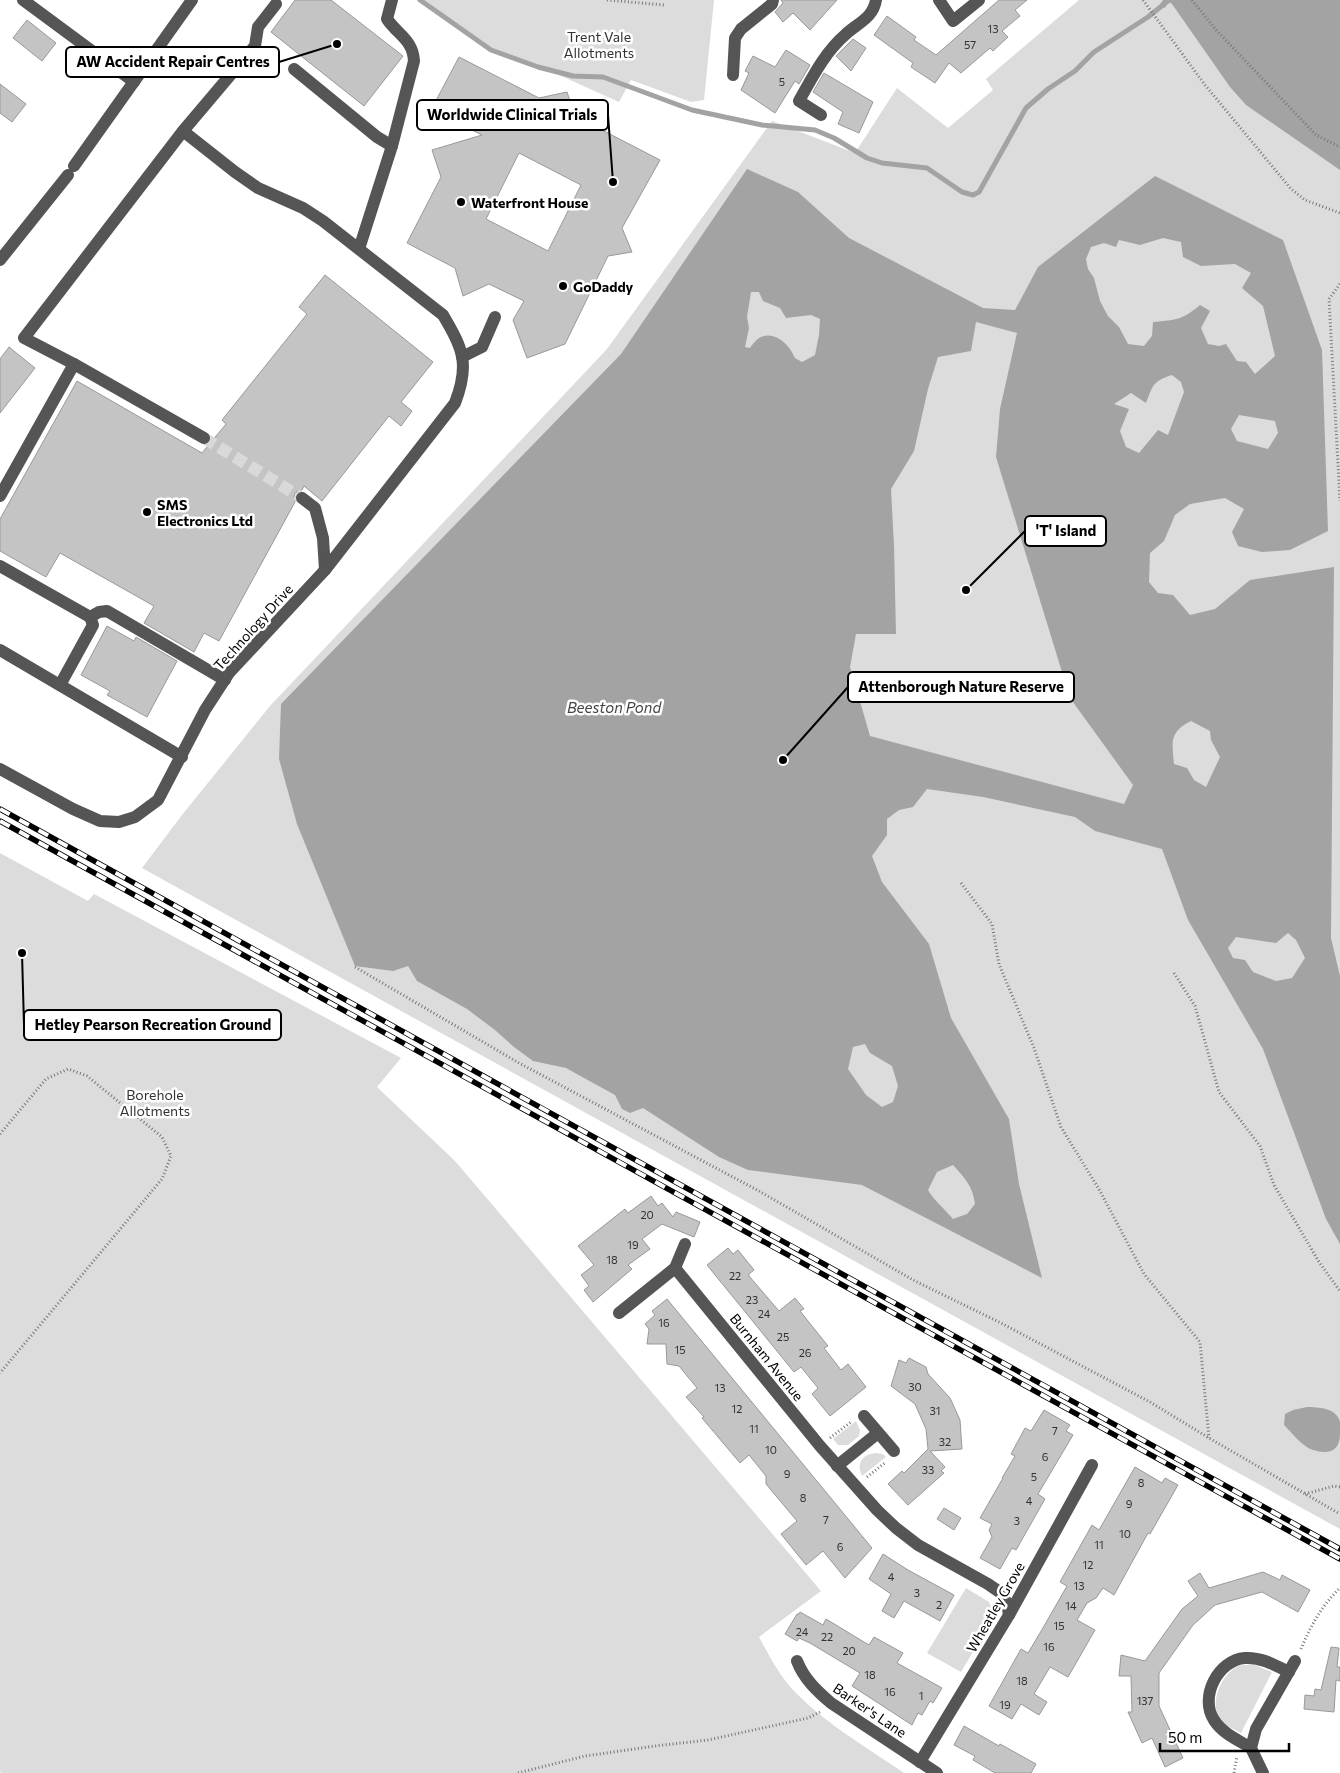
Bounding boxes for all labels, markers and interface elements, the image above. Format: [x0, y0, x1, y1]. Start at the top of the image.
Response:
house number: 13 [988, 22, 998, 35]
park label: Trent Vale Allotments [564, 28, 634, 61]
house number: 57 [964, 38, 976, 51]
callout: AW Accident Repair Centres [66, 47, 279, 77]
text: AW Accident Repair Centres [76, 52, 270, 70]
house number: 5 [779, 75, 785, 88]
callout: Worldwide Clinical Trials [417, 100, 608, 130]
text: Worldwide Clinical Trials [427, 105, 597, 123]
place label: Waterfront House [471, 194, 588, 211]
marker: Waterfront House [455, 196, 467, 208]
place label: GoDaddy [573, 278, 634, 295]
marker: GoDaddy [557, 280, 569, 292]
place label: SMS Electronics Ltd [157, 496, 253, 529]
marker: SMS Electronics Ltd [141, 506, 153, 518]
callout: 'T' Island [1025, 516, 1106, 546]
text: 'T' Island [1036, 521, 1096, 539]
street label: Technology Drive [210, 580, 296, 674]
callout: Attenborough Nature Reserve [848, 672, 1074, 702]
text: Attenborough Nature Reserve [858, 677, 1064, 695]
water label: Beeston Pond [567, 698, 662, 716]
callout: Hetley Pearson Recreation Ground [24, 1010, 281, 1040]
text: Hetley Pearson Recreation Ground [35, 1015, 271, 1033]
park label: Borehole Allotments [120, 1086, 190, 1119]
house number: 20 [640, 1208, 654, 1221]
house number: 19 [627, 1238, 639, 1251]
house number: 18 [606, 1253, 618, 1266]
house number: 22 [729, 1269, 741, 1282]
house number: 23 [746, 1293, 758, 1306]
house number: 24 [758, 1307, 771, 1320]
street label: Burnham Avenue [727, 1310, 807, 1404]
house number: 16 [658, 1316, 670, 1329]
house number: 25 [777, 1330, 789, 1343]
house number: 15 [674, 1343, 686, 1356]
house number: 26 [799, 1346, 812, 1359]
house number: 30 [908, 1380, 922, 1393]
house number: 13 [715, 1381, 725, 1394]
house number: 12 [732, 1402, 742, 1415]
house number: 31 [930, 1404, 940, 1417]
house number: 11 [749, 1422, 759, 1435]
house number: 7 [1052, 1424, 1058, 1437]
house number: 32 [939, 1435, 951, 1448]
house number: 10 [765, 1443, 777, 1456]
house number: 6 [1042, 1450, 1049, 1463]
house number: 33 [922, 1463, 934, 1476]
house number: 9 [784, 1467, 791, 1480]
house number: 5 [1031, 1470, 1037, 1483]
house number: 8 [1138, 1476, 1145, 1489]
house number: 8 [800, 1491, 807, 1504]
house number: 4 [1026, 1494, 1033, 1507]
house number: 9 [1126, 1497, 1133, 1510]
house number: 7 [823, 1513, 829, 1526]
house number: 3 [1014, 1514, 1020, 1527]
house number: 10 [1119, 1527, 1131, 1540]
house number: 11 [1094, 1538, 1104, 1551]
house number: 6 [837, 1540, 844, 1553]
house number: 12 [1083, 1558, 1093, 1571]
street label: Wheatley Grove [962, 1559, 1028, 1655]
house number: 4 [888, 1570, 895, 1583]
house number: 13 [1074, 1579, 1084, 1592]
house number: 3 [914, 1586, 920, 1599]
house number: 2 [936, 1598, 942, 1611]
house number: 14 [1065, 1599, 1077, 1612]
house number: 15 [1053, 1619, 1065, 1632]
house number: 24 [796, 1625, 809, 1638]
house number: 22 [821, 1630, 833, 1643]
house number: 16 [1043, 1640, 1055, 1653]
house number: 20 [842, 1644, 856, 1657]
house number: 18 [864, 1668, 876, 1681]
house number: 18 [1016, 1674, 1028, 1687]
street label: Barker's Lane [830, 1679, 910, 1741]
house number: 16 [884, 1685, 896, 1698]
house number: 1 [919, 1689, 923, 1702]
house number: 137 [1137, 1694, 1154, 1707]
house number: 19 [999, 1698, 1011, 1711]
scale bar [1160, 1720, 1289, 1752]
text: 50 m [1168, 1728, 1202, 1746]

